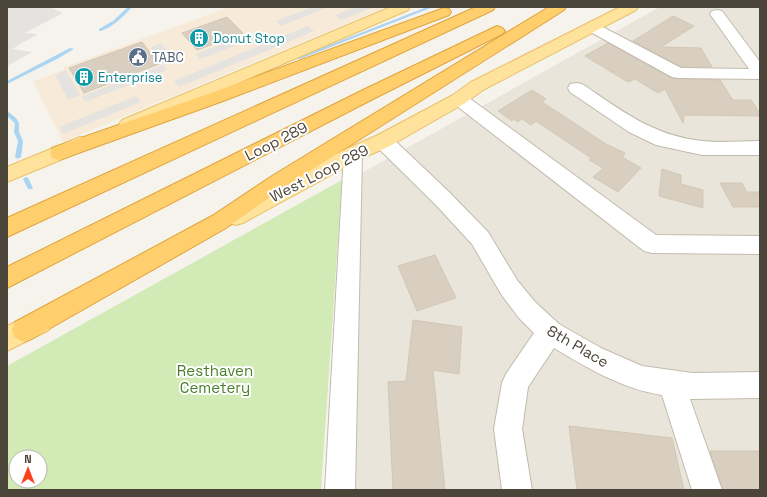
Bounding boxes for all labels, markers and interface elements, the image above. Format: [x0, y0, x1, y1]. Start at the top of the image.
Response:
building icon: Donut Stop [188, 27, 210, 49]
place label: Donut Stop [213, 30, 285, 47]
public building icon: TABC [127, 46, 149, 68]
place label: TABC [152, 49, 184, 66]
building icon: Enterprise [73, 66, 95, 88]
place label: Enterprise [98, 69, 162, 86]
street label: Loop 289 [241, 117, 311, 165]
street label: West Loop 289 [267, 140, 371, 206]
street label: 8th Place [544, 321, 612, 371]
park label: Resthaven Cemetery [177, 361, 253, 397]
north arrow [8, 449, 48, 489]
text: N [24, 452, 32, 466]

